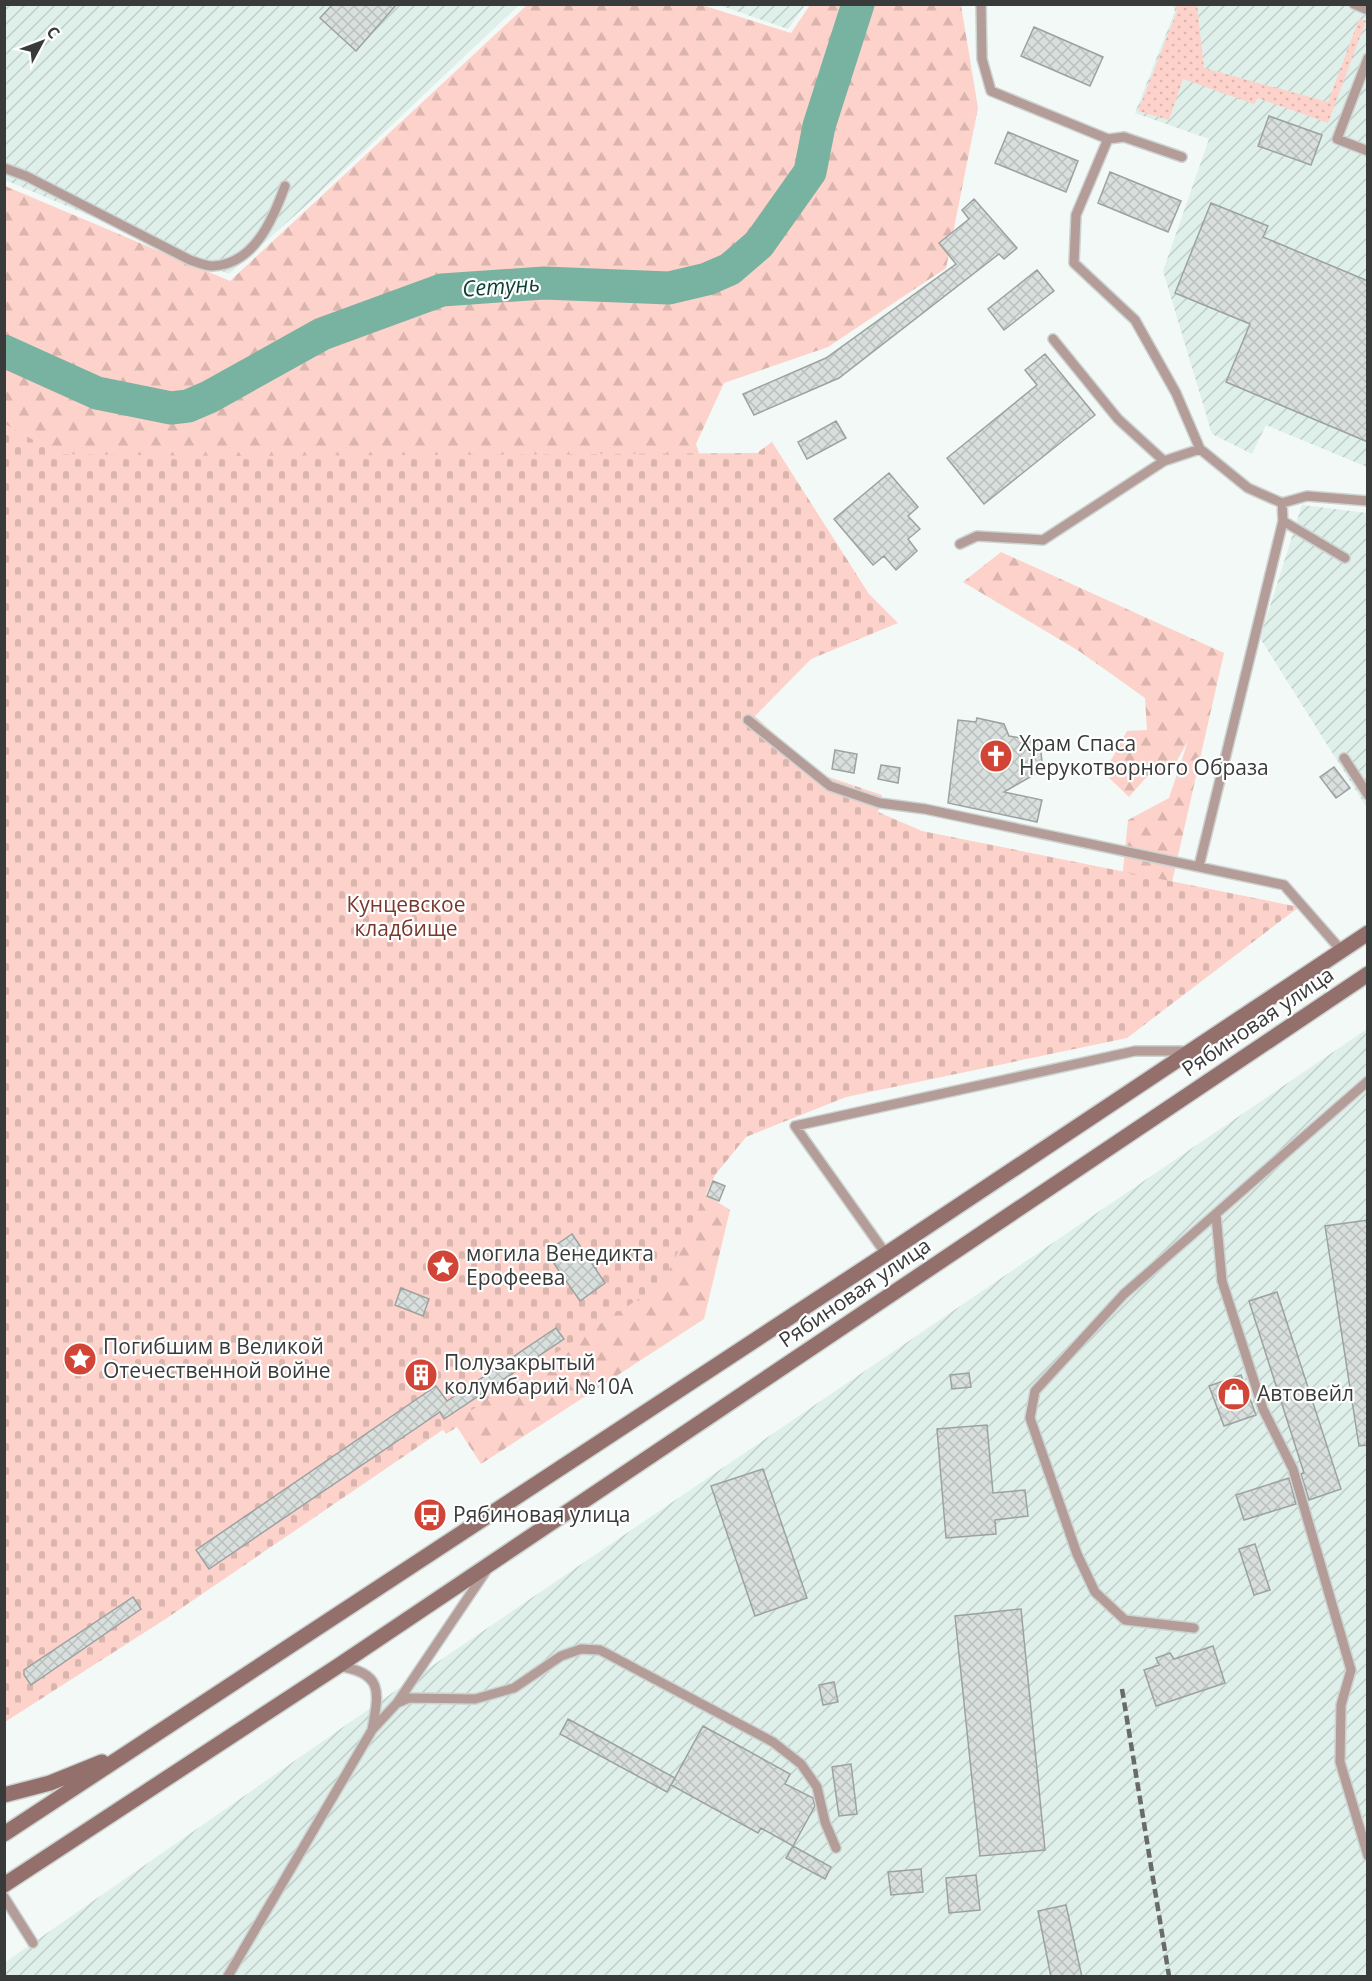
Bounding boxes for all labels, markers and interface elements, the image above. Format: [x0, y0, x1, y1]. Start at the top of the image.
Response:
north arrow [12, 12, 72, 72]
text: С [42, 21, 65, 43]
water label: Сетунь [461, 267, 541, 303]
place label: Храм Спаса Нерукотворного Образа [1019, 729, 1269, 781]
church icon: Храм Спаса Нерукотворного Образа [978, 738, 1014, 774]
park label: Кунцевское кладбище [347, 890, 465, 942]
street label: Рябиновая улица [1176, 960, 1339, 1082]
street label: Рябиновая улица [773, 1231, 936, 1353]
place label: могила Венедикта Ерофеева [466, 1239, 654, 1291]
place icon: могила Венедикта Ерофеева [425, 1248, 461, 1284]
place label: Погибшим в Великой Отечественной войне [103, 1332, 330, 1384]
place icon: Погибшим в Великой Отечественной войне [62, 1341, 98, 1377]
place label: Полузакрытый колумбарий №10А [444, 1348, 634, 1400]
building icon: Полузакрытый колумбарий №10А [403, 1357, 439, 1393]
shop icon: Автовейл [1216, 1376, 1252, 1412]
place label: Автовейл [1257, 1379, 1354, 1407]
bus stop icon: Рябиновая улица [412, 1497, 448, 1533]
place label: Рябиновая улица [453, 1500, 631, 1528]

